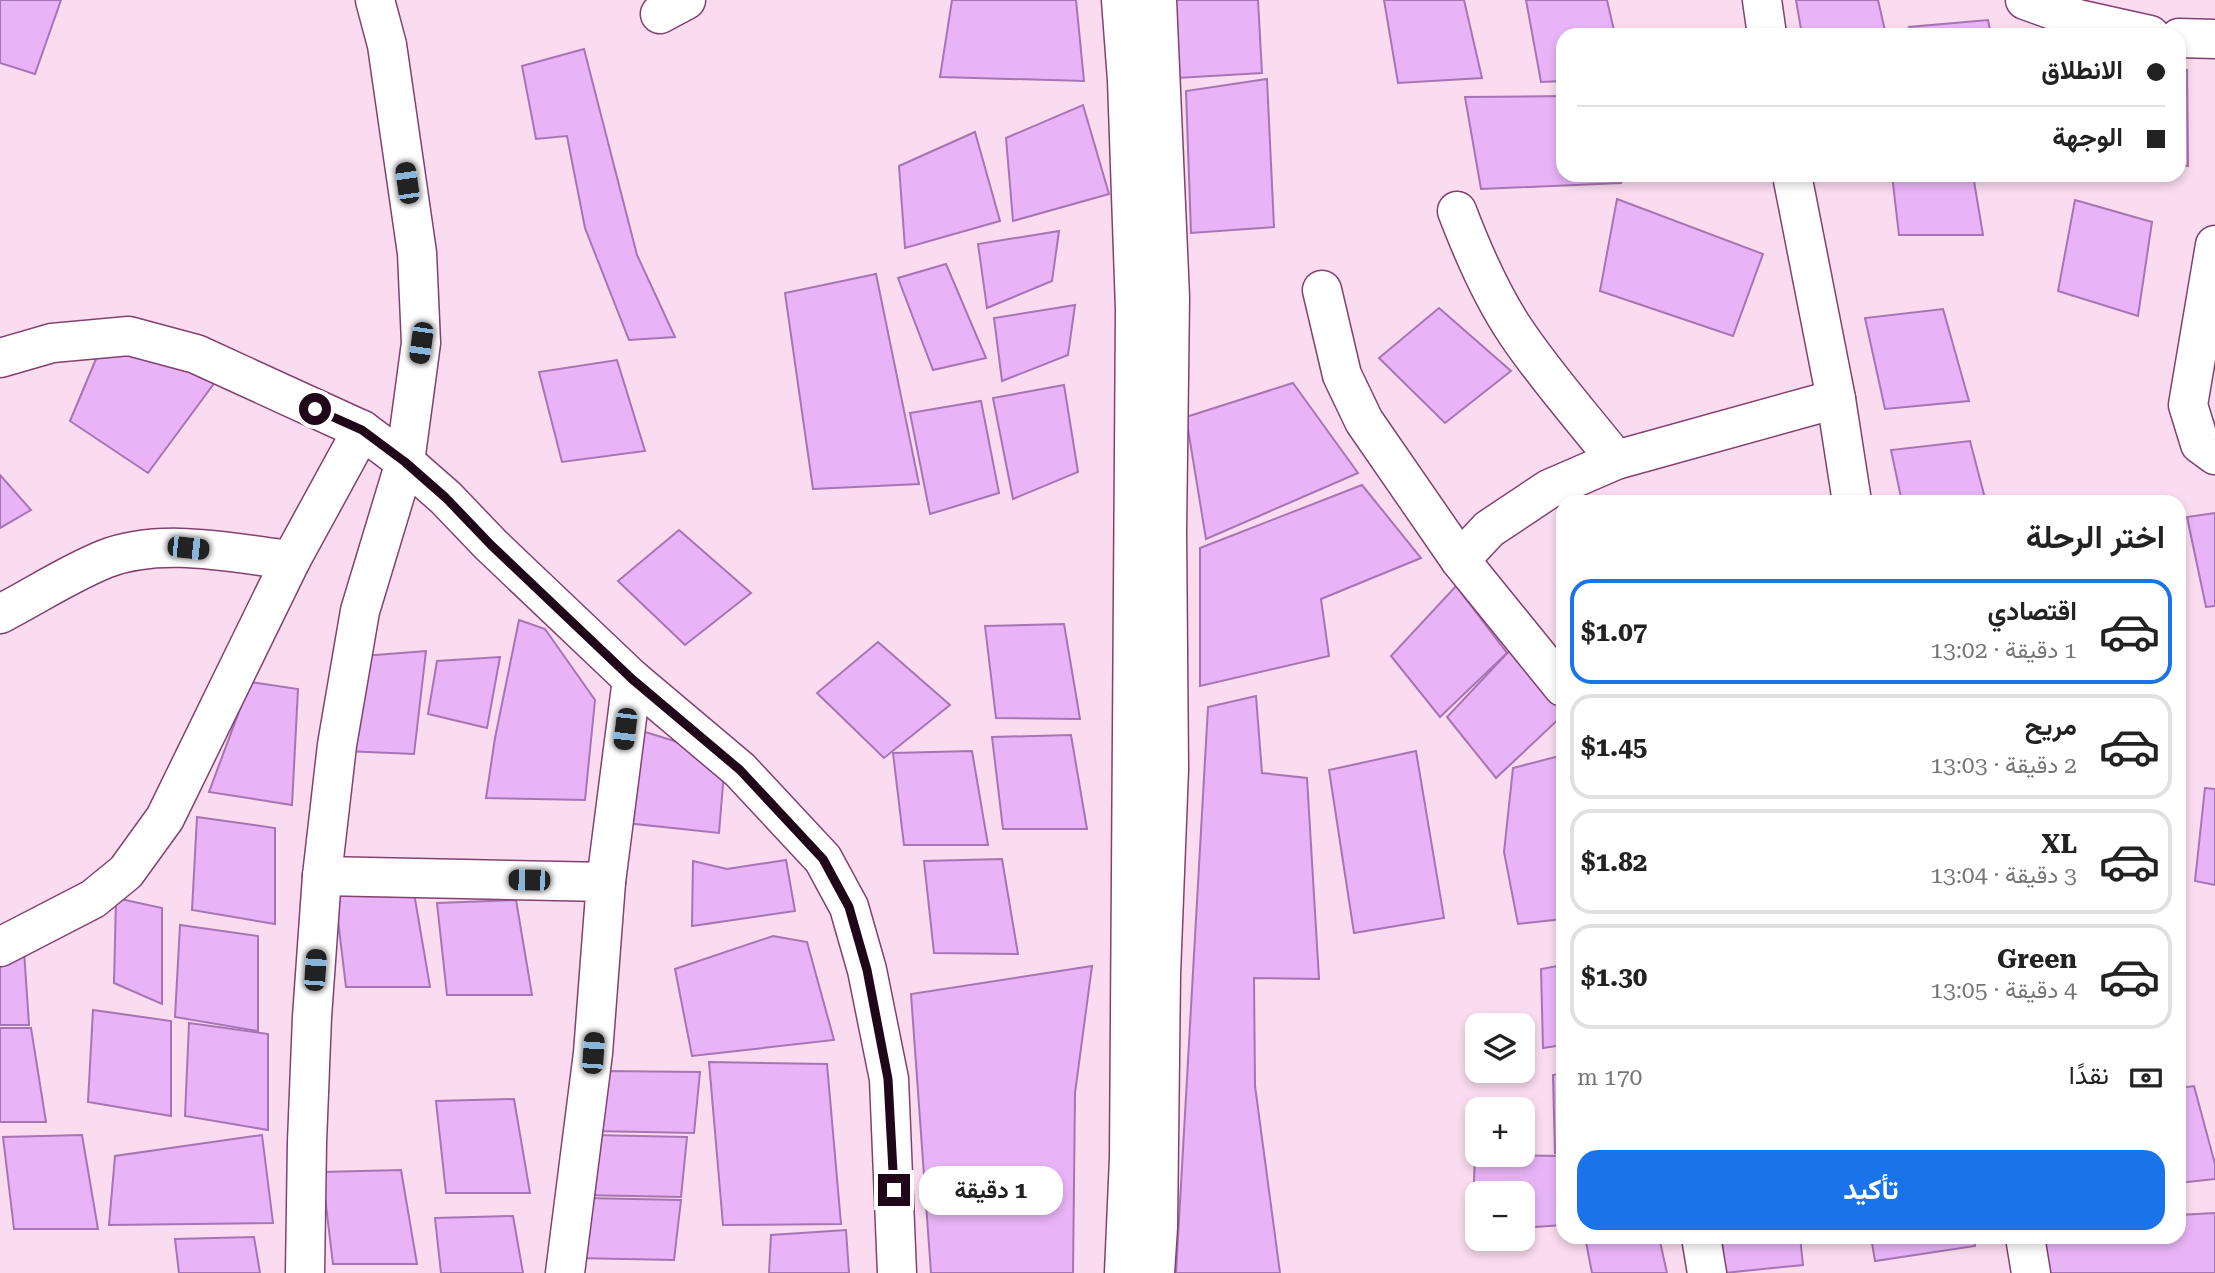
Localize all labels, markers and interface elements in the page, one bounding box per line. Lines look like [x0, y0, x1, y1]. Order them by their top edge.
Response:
text: الانطلاق [2041, 55, 2123, 85]
text: الوجهة [2052, 122, 2123, 152]
car [394, 161, 421, 205]
car [408, 321, 435, 365]
route start [299, 393, 331, 425]
text: اختر الرحلة [2026, 518, 2165, 556]
car [167, 535, 210, 561]
text: اقتصادي [1988, 596, 2077, 626]
icon: car [2098, 600, 2161, 663]
text: $1.07 [1581, 617, 1647, 647]
text: 1 دقيقة · 13:02 [1930, 637, 2077, 664]
car [613, 707, 638, 751]
text: مريح [2025, 711, 2077, 741]
icon: car [2098, 715, 2161, 778]
text: $1.45 [1581, 732, 1647, 762]
text: 2 دقيقة · 13:03 [1930, 752, 2077, 779]
text: XL [2041, 829, 2077, 859]
icon: car [2098, 830, 2161, 893]
text: $1.82 [1581, 847, 1647, 877]
text: 3 دقيقة · 13:04 [1930, 862, 2077, 889]
car [508, 869, 551, 891]
text: Green [1997, 944, 2077, 974]
icon: car [2098, 945, 2161, 1008]
car [304, 948, 327, 992]
text: $1.30 [1581, 962, 1647, 992]
text: 4 دقيقة · 13:05 [1930, 977, 2077, 1004]
map controls [1465, 1013, 1535, 1251]
button: layers [1465, 1013, 1535, 1083]
car [582, 1031, 605, 1075]
icon: cash [2127, 1059, 2165, 1097]
text: نقدًا [2069, 1060, 2109, 1090]
text: 170 m [1577, 1064, 1642, 1091]
button: + [1465, 1097, 1535, 1167]
button: تأكيد [1577, 1150, 2165, 1230]
callout: 1 دقيقة [918, 1166, 1062, 1214]
route end [878, 1174, 910, 1206]
text: 1 دقيقة [955, 1177, 1027, 1204]
button: − [1465, 1181, 1535, 1251]

